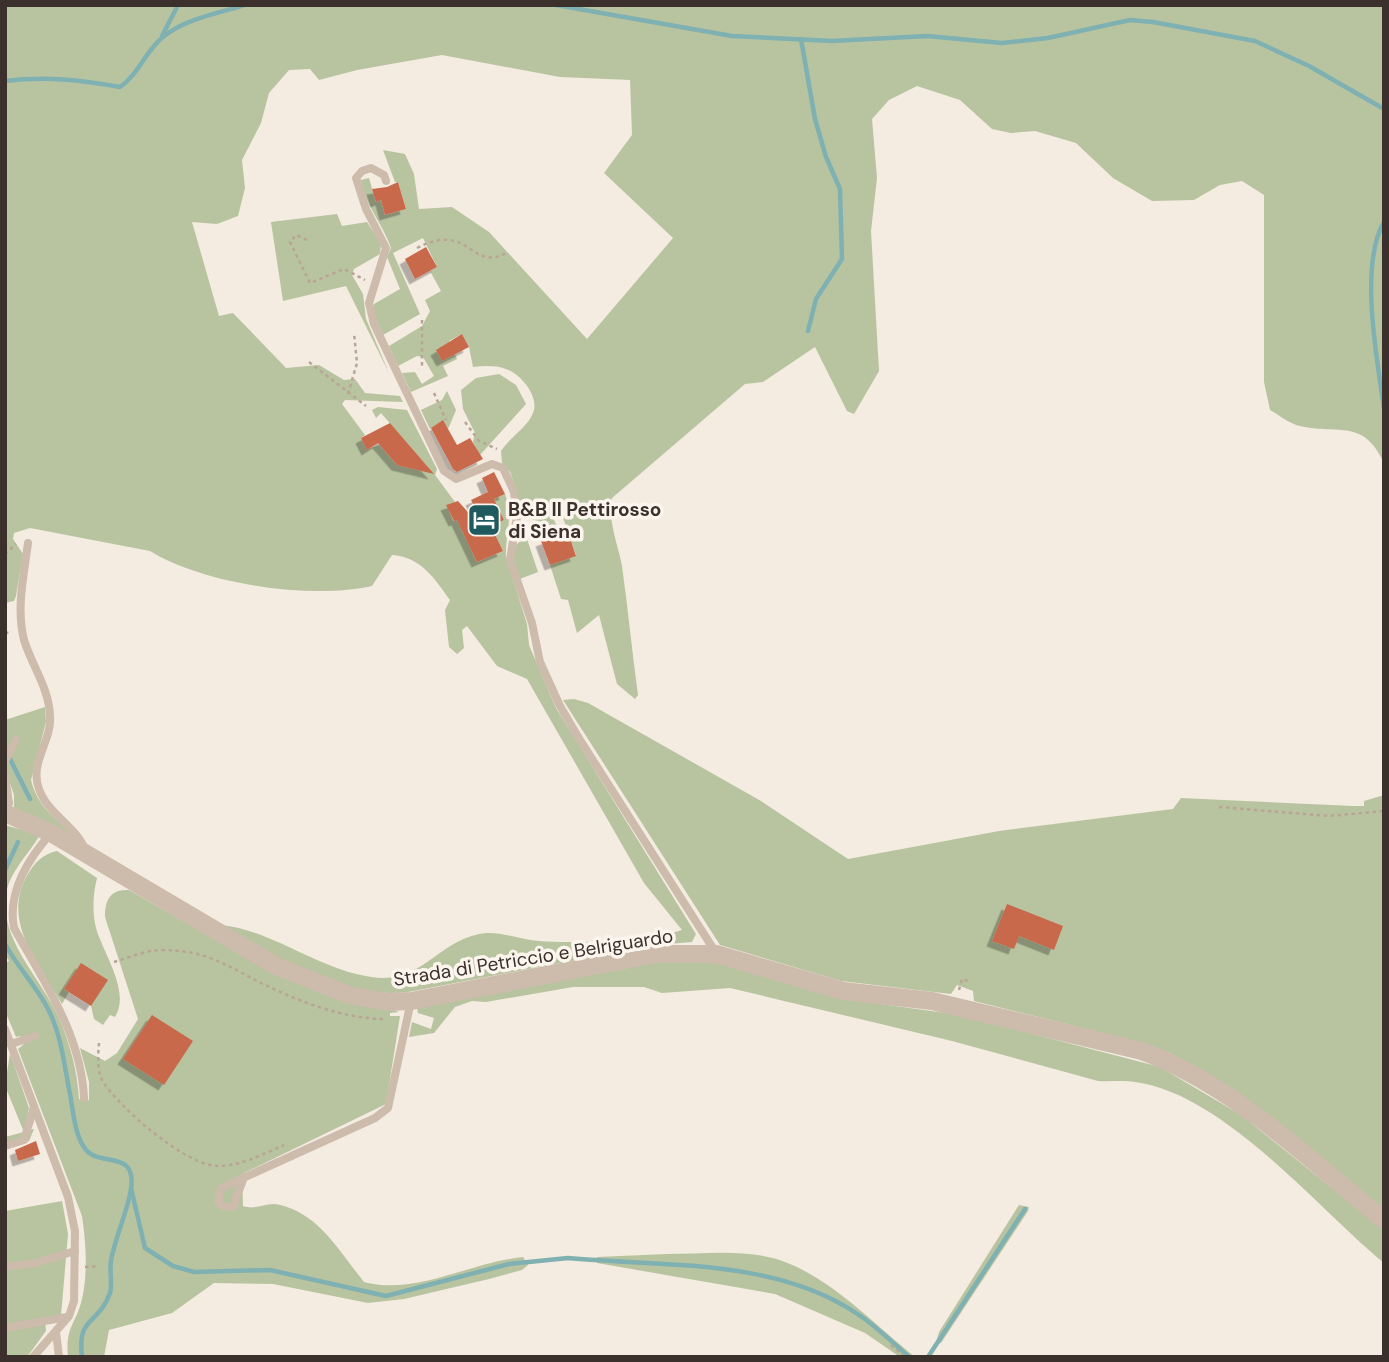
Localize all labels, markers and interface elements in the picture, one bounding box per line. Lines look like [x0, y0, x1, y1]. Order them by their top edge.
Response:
place label: B&B Il Pettirosso di Siena [508, 497, 661, 544]
hotel icon: B&B Il Pettirosso di Siena [465, 501, 503, 539]
street label: Strada di Petriccio e Belriguardo [391, 923, 675, 992]

